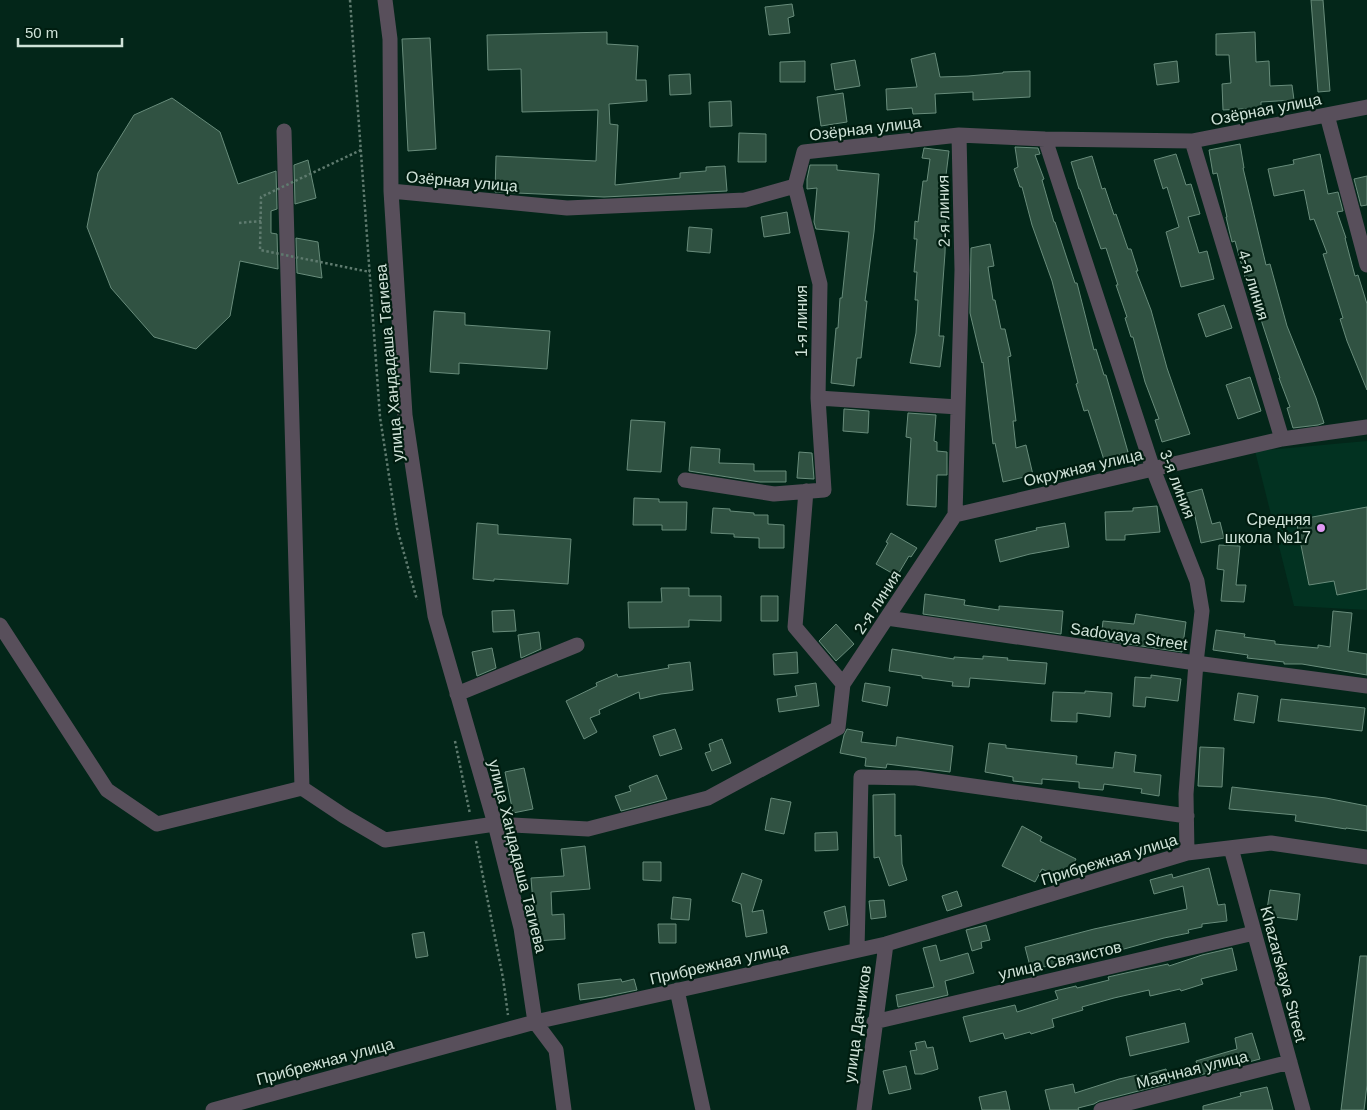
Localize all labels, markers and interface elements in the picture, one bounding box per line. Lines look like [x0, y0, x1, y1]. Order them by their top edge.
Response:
scale bar [18, 15, 121, 47]
text: 50 m [25, 24, 58, 41]
street label: Озёрная улица [1209, 90, 1323, 129]
street label: Озёрная улица [808, 113, 922, 144]
street label: Озёрная улица [405, 168, 519, 195]
street label: 2-я линия [934, 175, 953, 247]
street label: 4-я линия [1235, 248, 1272, 322]
street label: улица Хандадаша Тагиева [372, 263, 407, 462]
street label: 1-я линия [793, 285, 810, 357]
street label: Окружная улица [1022, 445, 1144, 489]
street label: 3-я линия [1157, 448, 1198, 521]
place label: Средняя школа №17 [1225, 511, 1311, 546]
marker: Средняя школа №17 [1315, 522, 1327, 534]
street label: 2-я линия [851, 567, 904, 637]
street label: Sadovaya Street [1069, 620, 1189, 653]
street label: улица Хандадаша Тагиева [485, 758, 550, 954]
street label: Прибрежная улица [1039, 831, 1179, 888]
street label: Khazarskaya Street [1257, 904, 1310, 1044]
street label: улица Связистов [997, 938, 1123, 983]
street label: Прибрежная улица [648, 939, 790, 988]
street label: улица Дачников [841, 964, 874, 1084]
street label: Прибрежная улица [255, 1035, 396, 1088]
street label: Маячная улица [1135, 1047, 1250, 1092]

